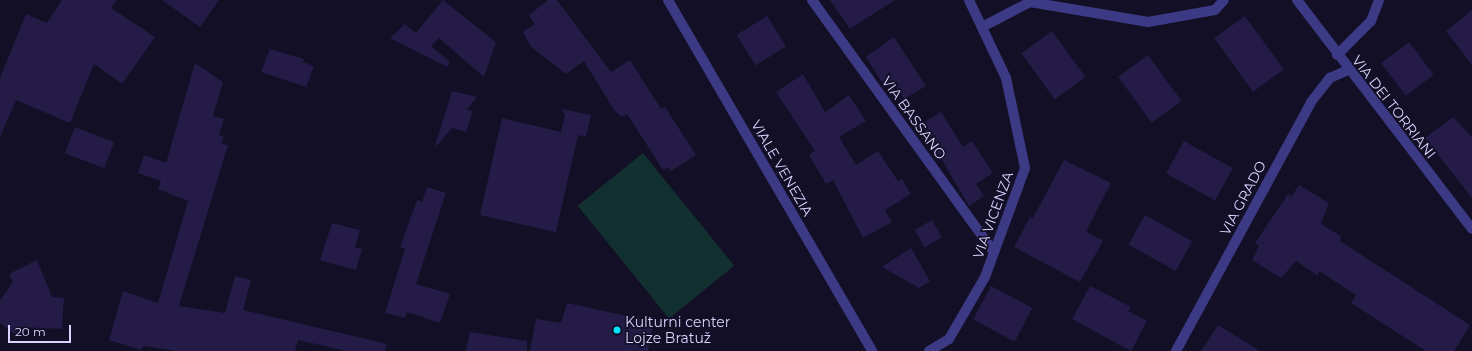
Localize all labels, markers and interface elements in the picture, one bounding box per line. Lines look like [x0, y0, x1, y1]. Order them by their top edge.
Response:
street label: VIA DEI TORRIANI [1349, 52, 1439, 162]
street label: VIA BASSANO [878, 73, 950, 163]
street label: VIALE VENEZIA [748, 117, 816, 219]
street label: VIA GRADO [1216, 158, 1270, 238]
street label: VIA VICENZA [970, 169, 1016, 261]
place label: Kulturni center Lojze Bratuž [625, 314, 730, 346]
scale bar [10, 317, 73, 343]
text: 20 m [15, 324, 46, 339]
marker: Kulturni center Lojze Bratuž [612, 325, 622, 335]

